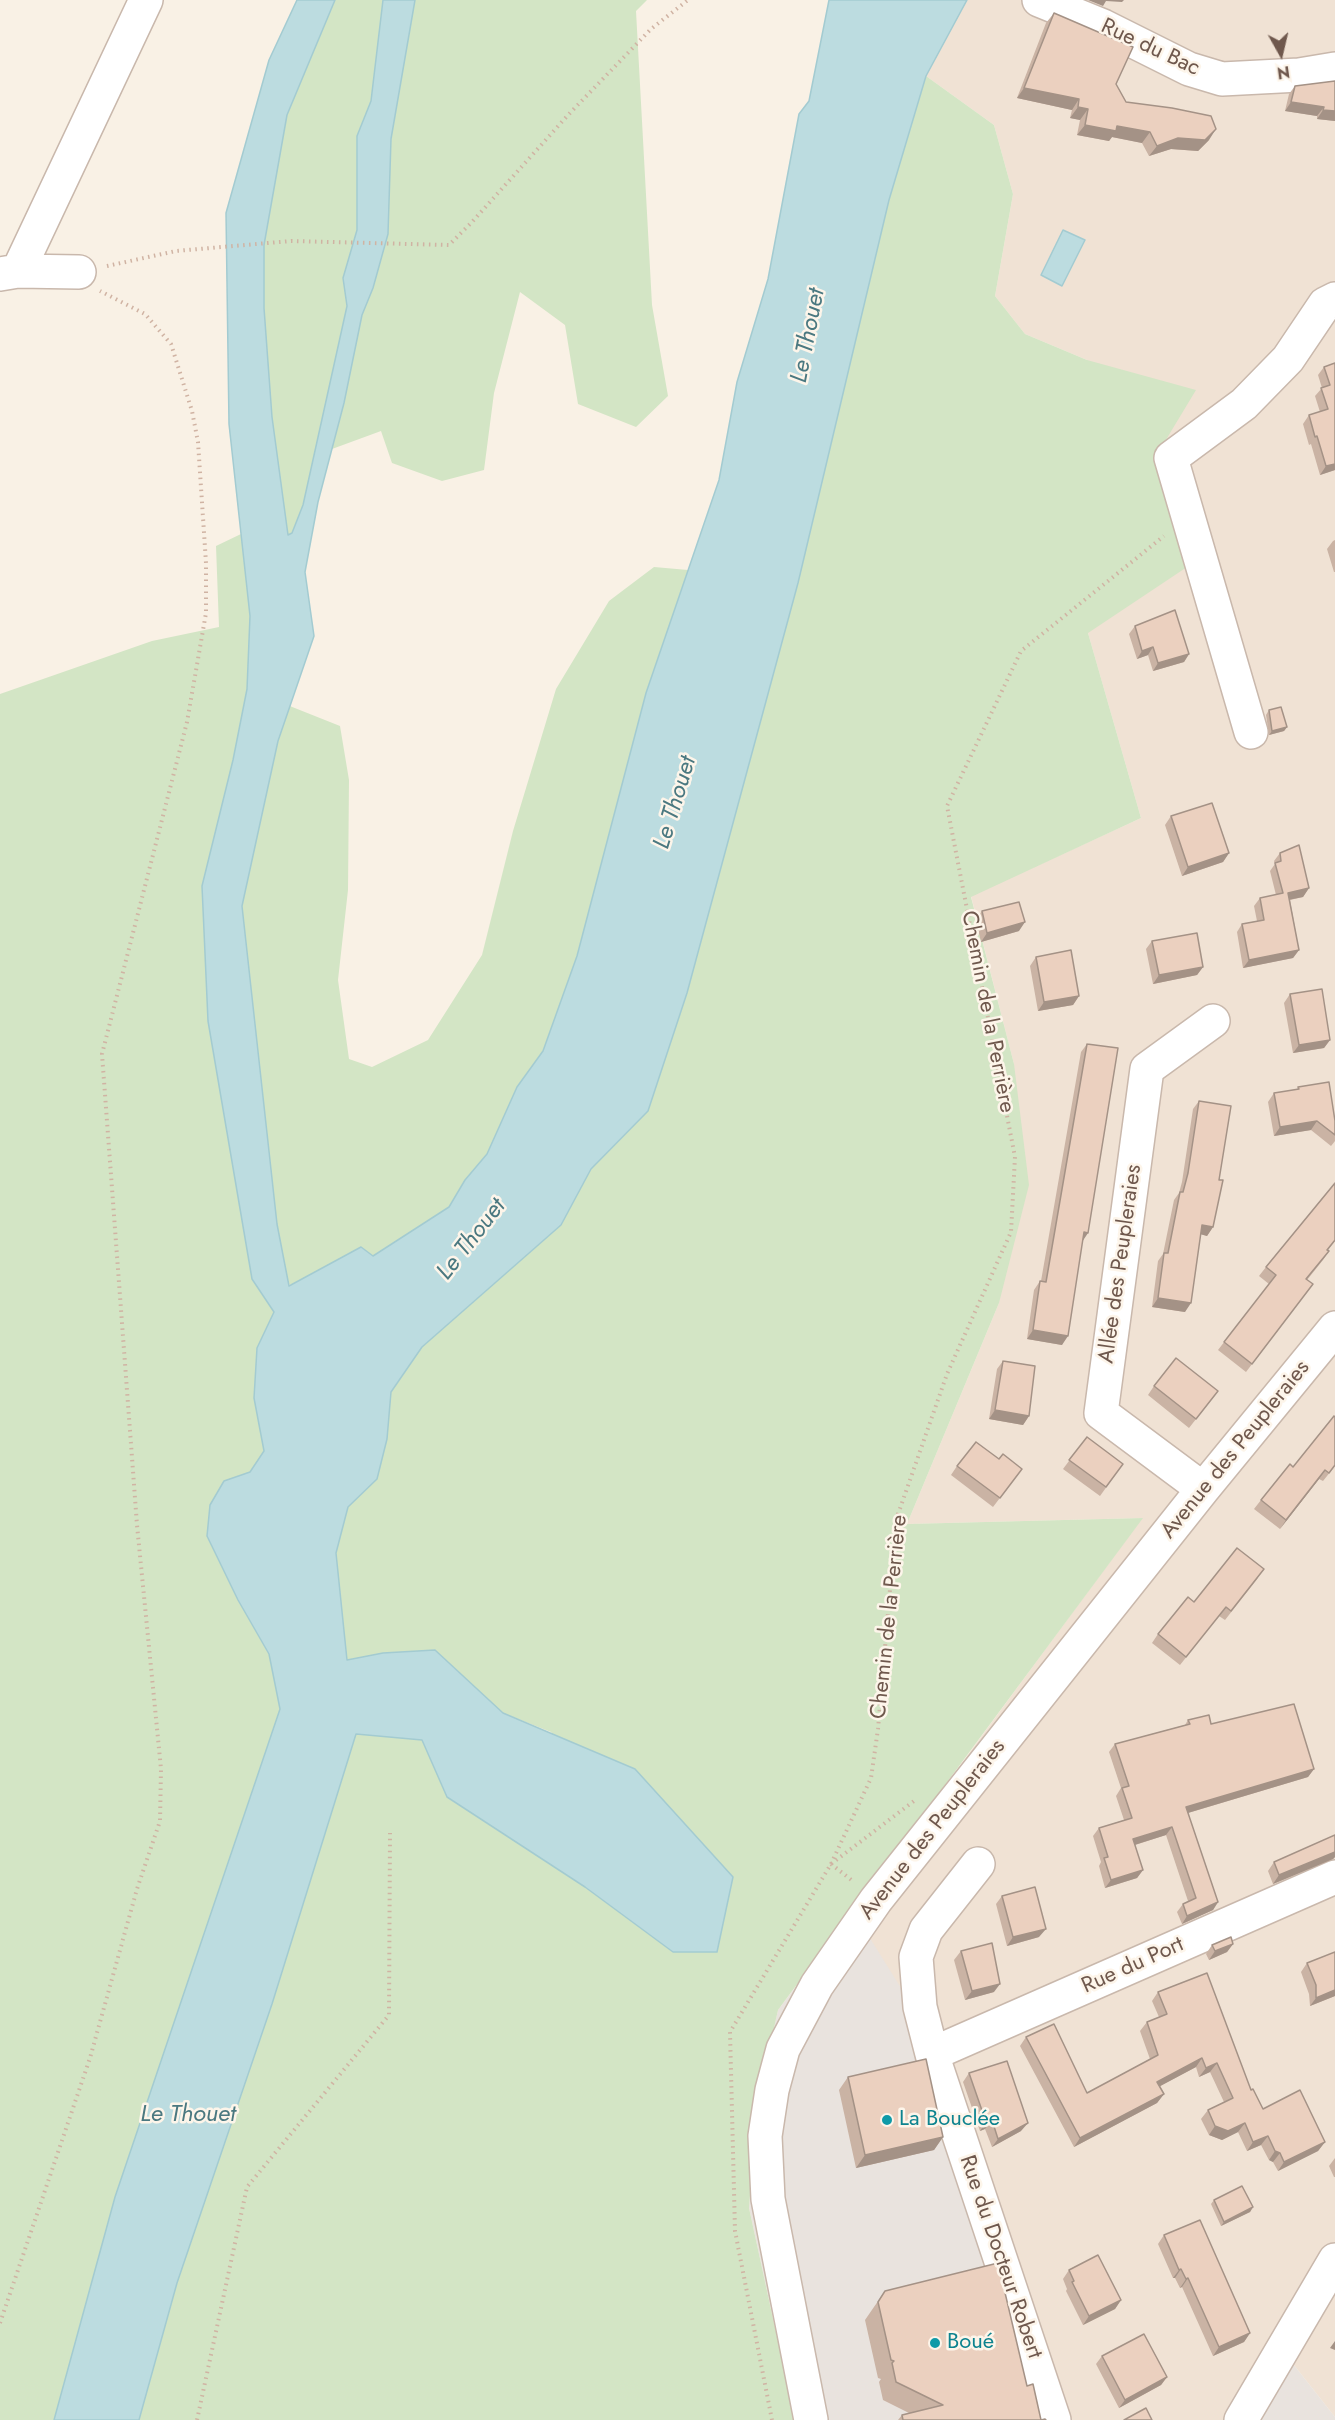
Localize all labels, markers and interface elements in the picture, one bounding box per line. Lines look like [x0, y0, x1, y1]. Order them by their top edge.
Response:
street label: Rue du Bac [1096, 14, 1204, 82]
north arrow [1251, 24, 1311, 84]
text: N [1276, 60, 1291, 85]
water label: Le Thouet [786, 286, 832, 386]
water label: Le Thouet [648, 753, 704, 853]
street label: Chemin de la Perrière [954, 909, 1020, 1115]
street label: Allée des Peupleraies [1094, 1163, 1148, 1365]
water label: Le Thouet [431, 1194, 513, 1286]
street label: Avenue des Peupleraies [1156, 1356, 1316, 1544]
street label: Chemin de la Perrière [866, 1514, 914, 1720]
street label: Avenue des Peupleraies [854, 1735, 1012, 1925]
street label: Rue du Port [1078, 1932, 1188, 2000]
water label: Le Thouet [140, 2101, 236, 2129]
place label: La Bouclée [899, 2107, 1000, 2133]
marker: La Bouclée [880, 2113, 894, 2127]
street label: Rue du Docteur Robert [953, 2152, 1047, 2362]
place label: Boué [947, 2330, 994, 2356]
marker: Boué [928, 2336, 942, 2350]

